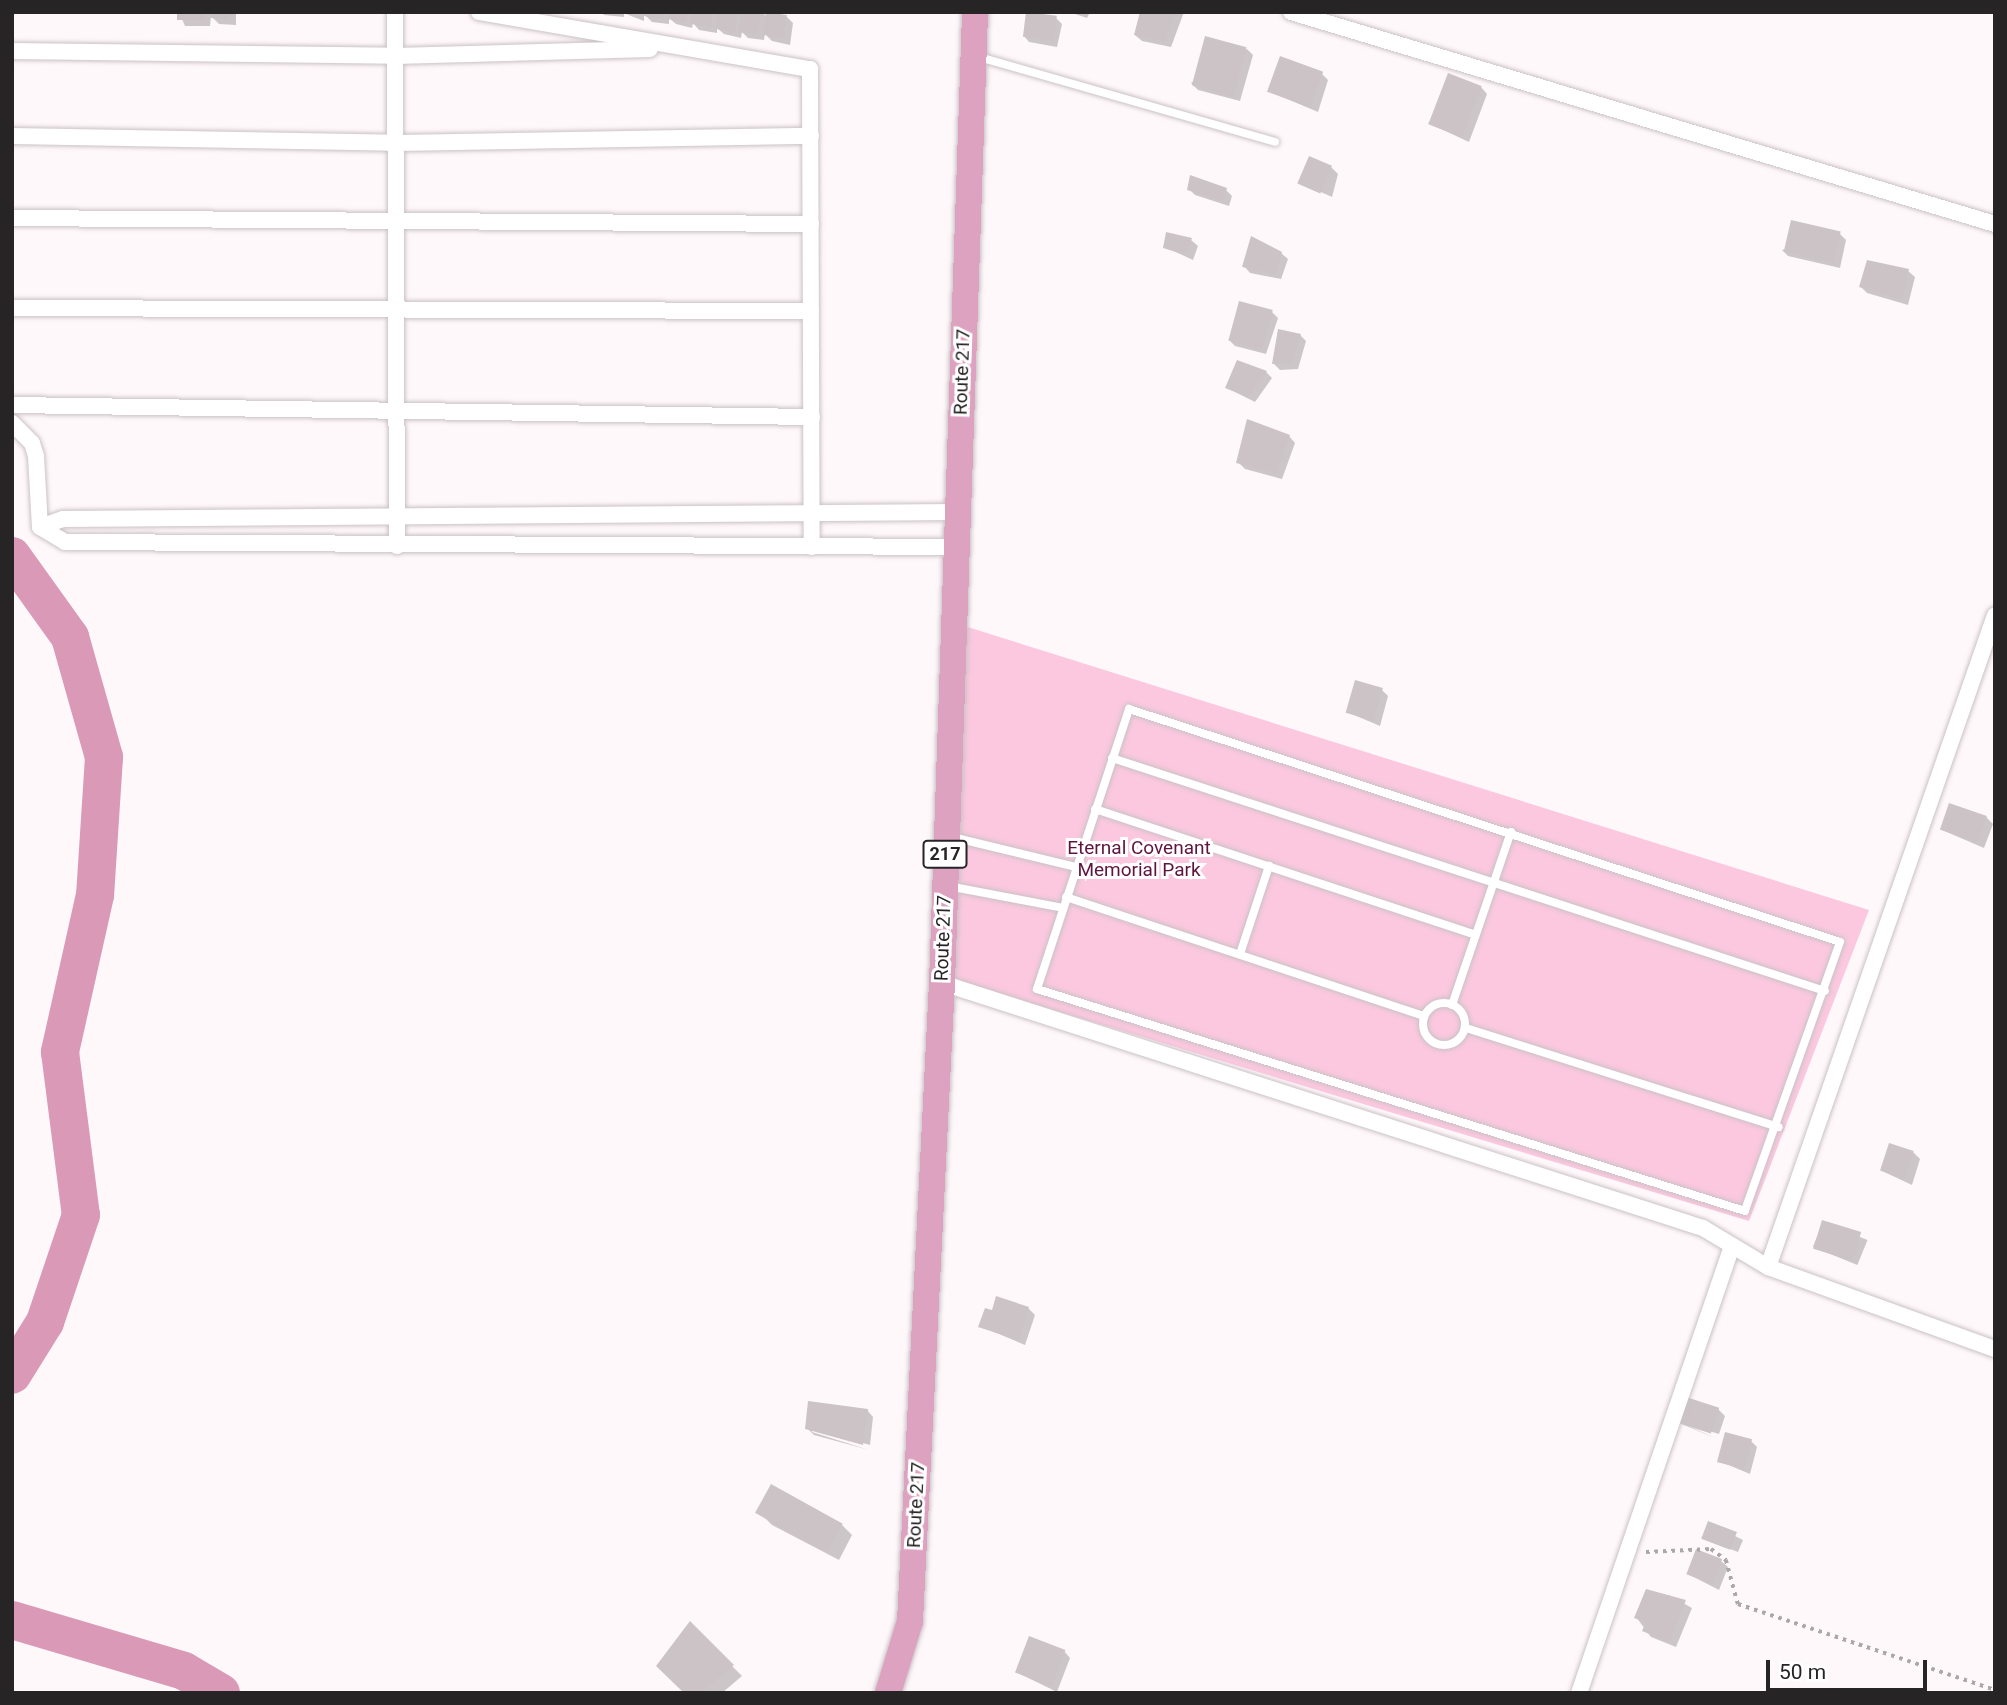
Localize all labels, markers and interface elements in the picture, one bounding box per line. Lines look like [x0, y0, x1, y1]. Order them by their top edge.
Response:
street label: Route 217 [949, 329, 975, 415]
park label: Eternal Covenant Memorial Park [1067, 837, 1211, 881]
road number: 217 [922, 840, 968, 868]
street label: Route 217 [930, 895, 956, 981]
street label: Route 217 [902, 1461, 930, 1549]
scale bar [1769, 1646, 1930, 1690]
text: 50 m [1779, 1660, 1826, 1684]

